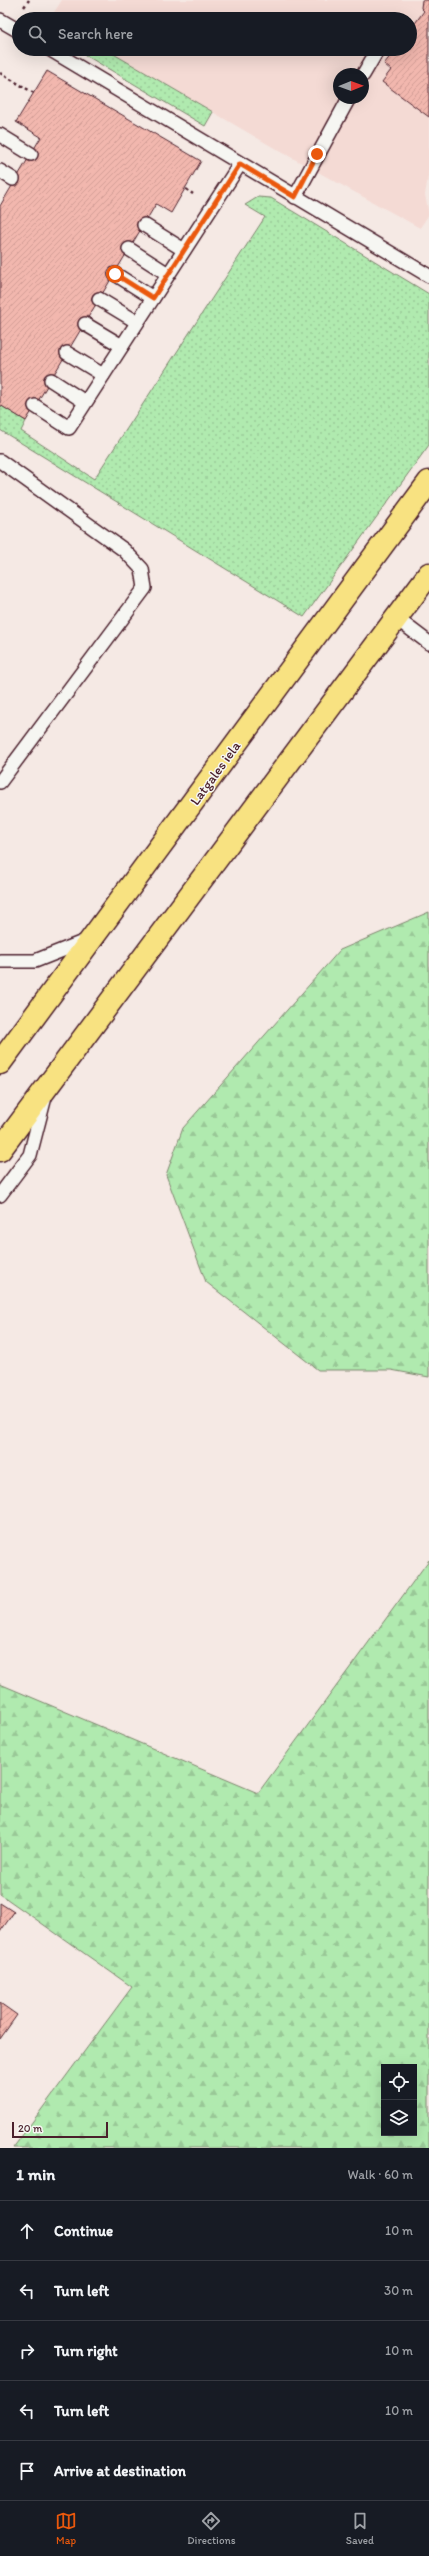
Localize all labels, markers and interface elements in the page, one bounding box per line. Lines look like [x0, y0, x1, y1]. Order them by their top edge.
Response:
search box [12, 12, 417, 56]
icon: search [26, 23, 48, 45]
text: Search here [58, 25, 133, 43]
north arrow [333, 68, 369, 104]
route end [308, 145, 326, 163]
route start [106, 265, 124, 283]
street label: Latgales iela [186, 737, 245, 809]
map controls [381, 2064, 417, 2136]
button: locate [381, 2064, 417, 2100]
button: layers [381, 2100, 417, 2136]
scale bar [12, 2120, 108, 2139]
text: 20 m [18, 2122, 42, 2135]
text: 1 min [16, 2164, 55, 2184]
text: Walk · 60 m [348, 2167, 413, 2182]
icon: ahead [16, 2220, 38, 2242]
text: Continue [54, 2222, 113, 2240]
text: 10 m [385, 2223, 413, 2238]
icon: left [16, 2280, 38, 2302]
text: Turn left [54, 2282, 109, 2300]
text: 30 m [384, 2283, 413, 2298]
icon: right [16, 2340, 38, 2362]
text: Turn right [54, 2342, 118, 2360]
text: 10 m [385, 2343, 413, 2358]
icon: left [16, 2400, 38, 2422]
text: Turn left [54, 2402, 109, 2420]
text: 10 m [385, 2403, 413, 2418]
icon: arrive [16, 2460, 38, 2482]
text: Arrive at destination [54, 2462, 186, 2480]
tab: Map [55, 2510, 77, 2547]
tab: Directions [187, 2510, 236, 2547]
tab: Saved [346, 2510, 374, 2547]

